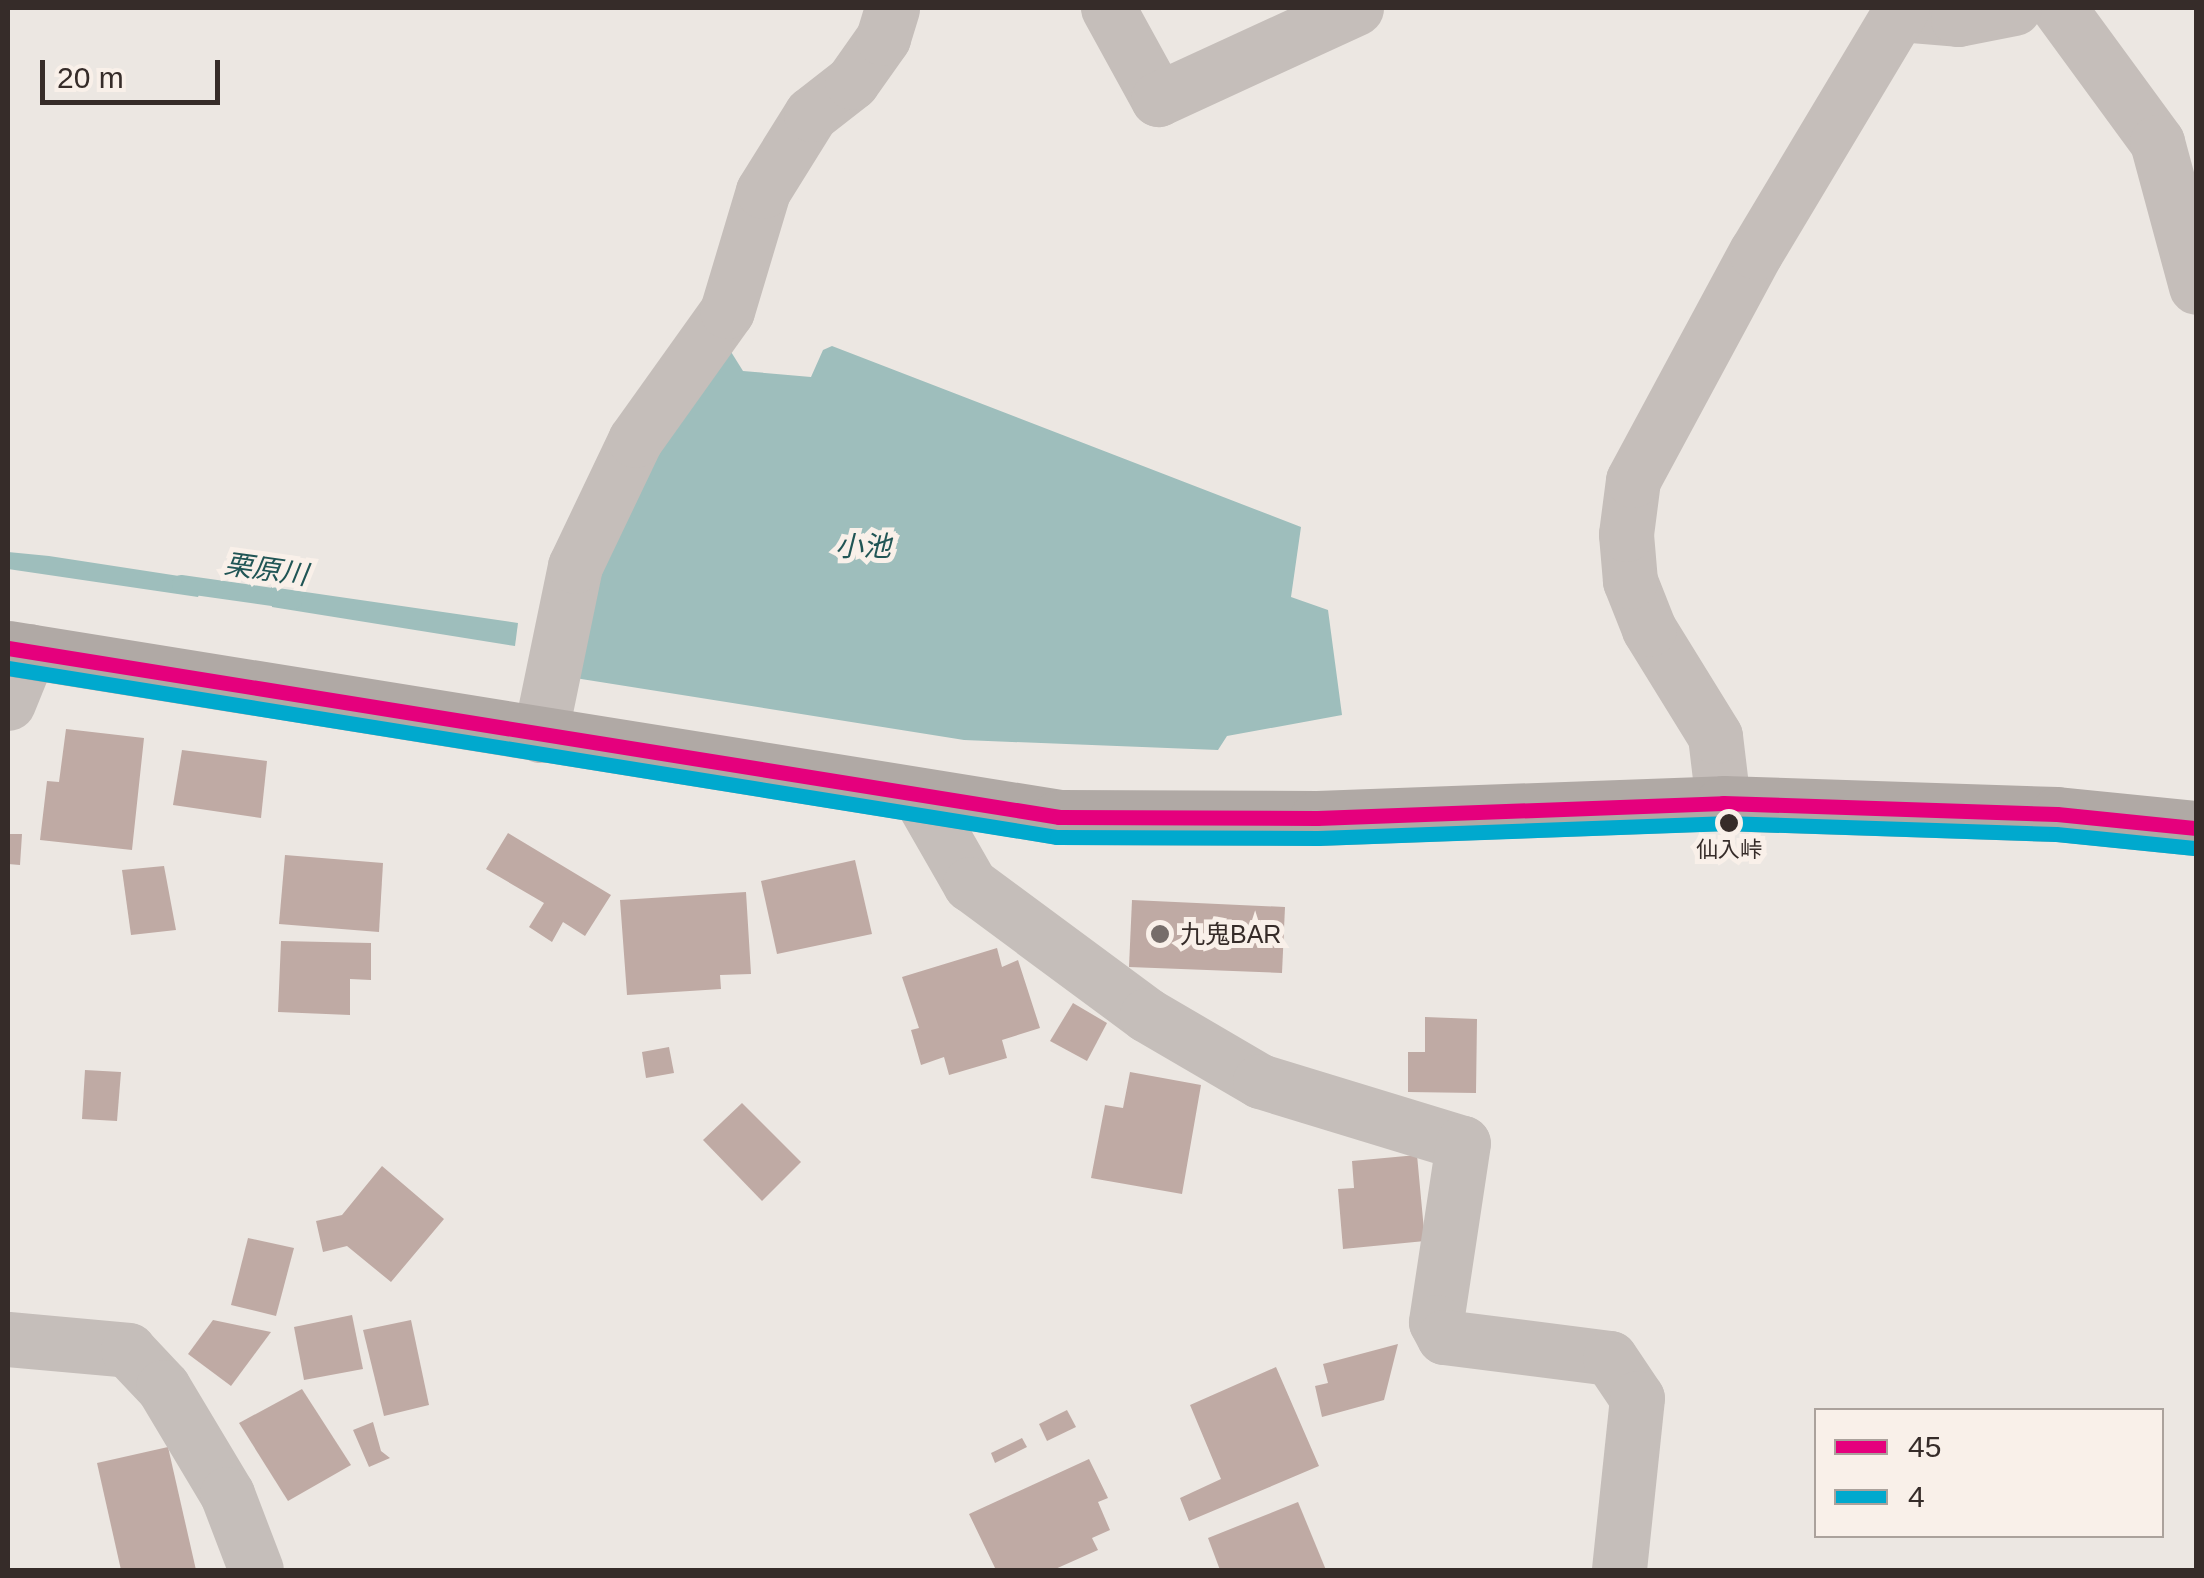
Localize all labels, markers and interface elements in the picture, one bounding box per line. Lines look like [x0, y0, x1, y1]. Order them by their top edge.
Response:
scale bar [45, 40, 225, 102]
text: 20 m [57, 61, 124, 94]
water label: 小池 [835, 530, 891, 564]
water label: 栗原川 [222, 548, 310, 592]
marker: 仙入峠 [1719, 813, 1739, 833]
place label: 仙入峠 [1696, 837, 1762, 863]
place label: 九鬼BAR [1180, 919, 1281, 949]
marker: 九鬼BAR [1149, 923, 1171, 945]
legend [1814, 1408, 2164, 1538]
text: 45 [1908, 1430, 1941, 1463]
text: 4 [1908, 1480, 1925, 1513]

